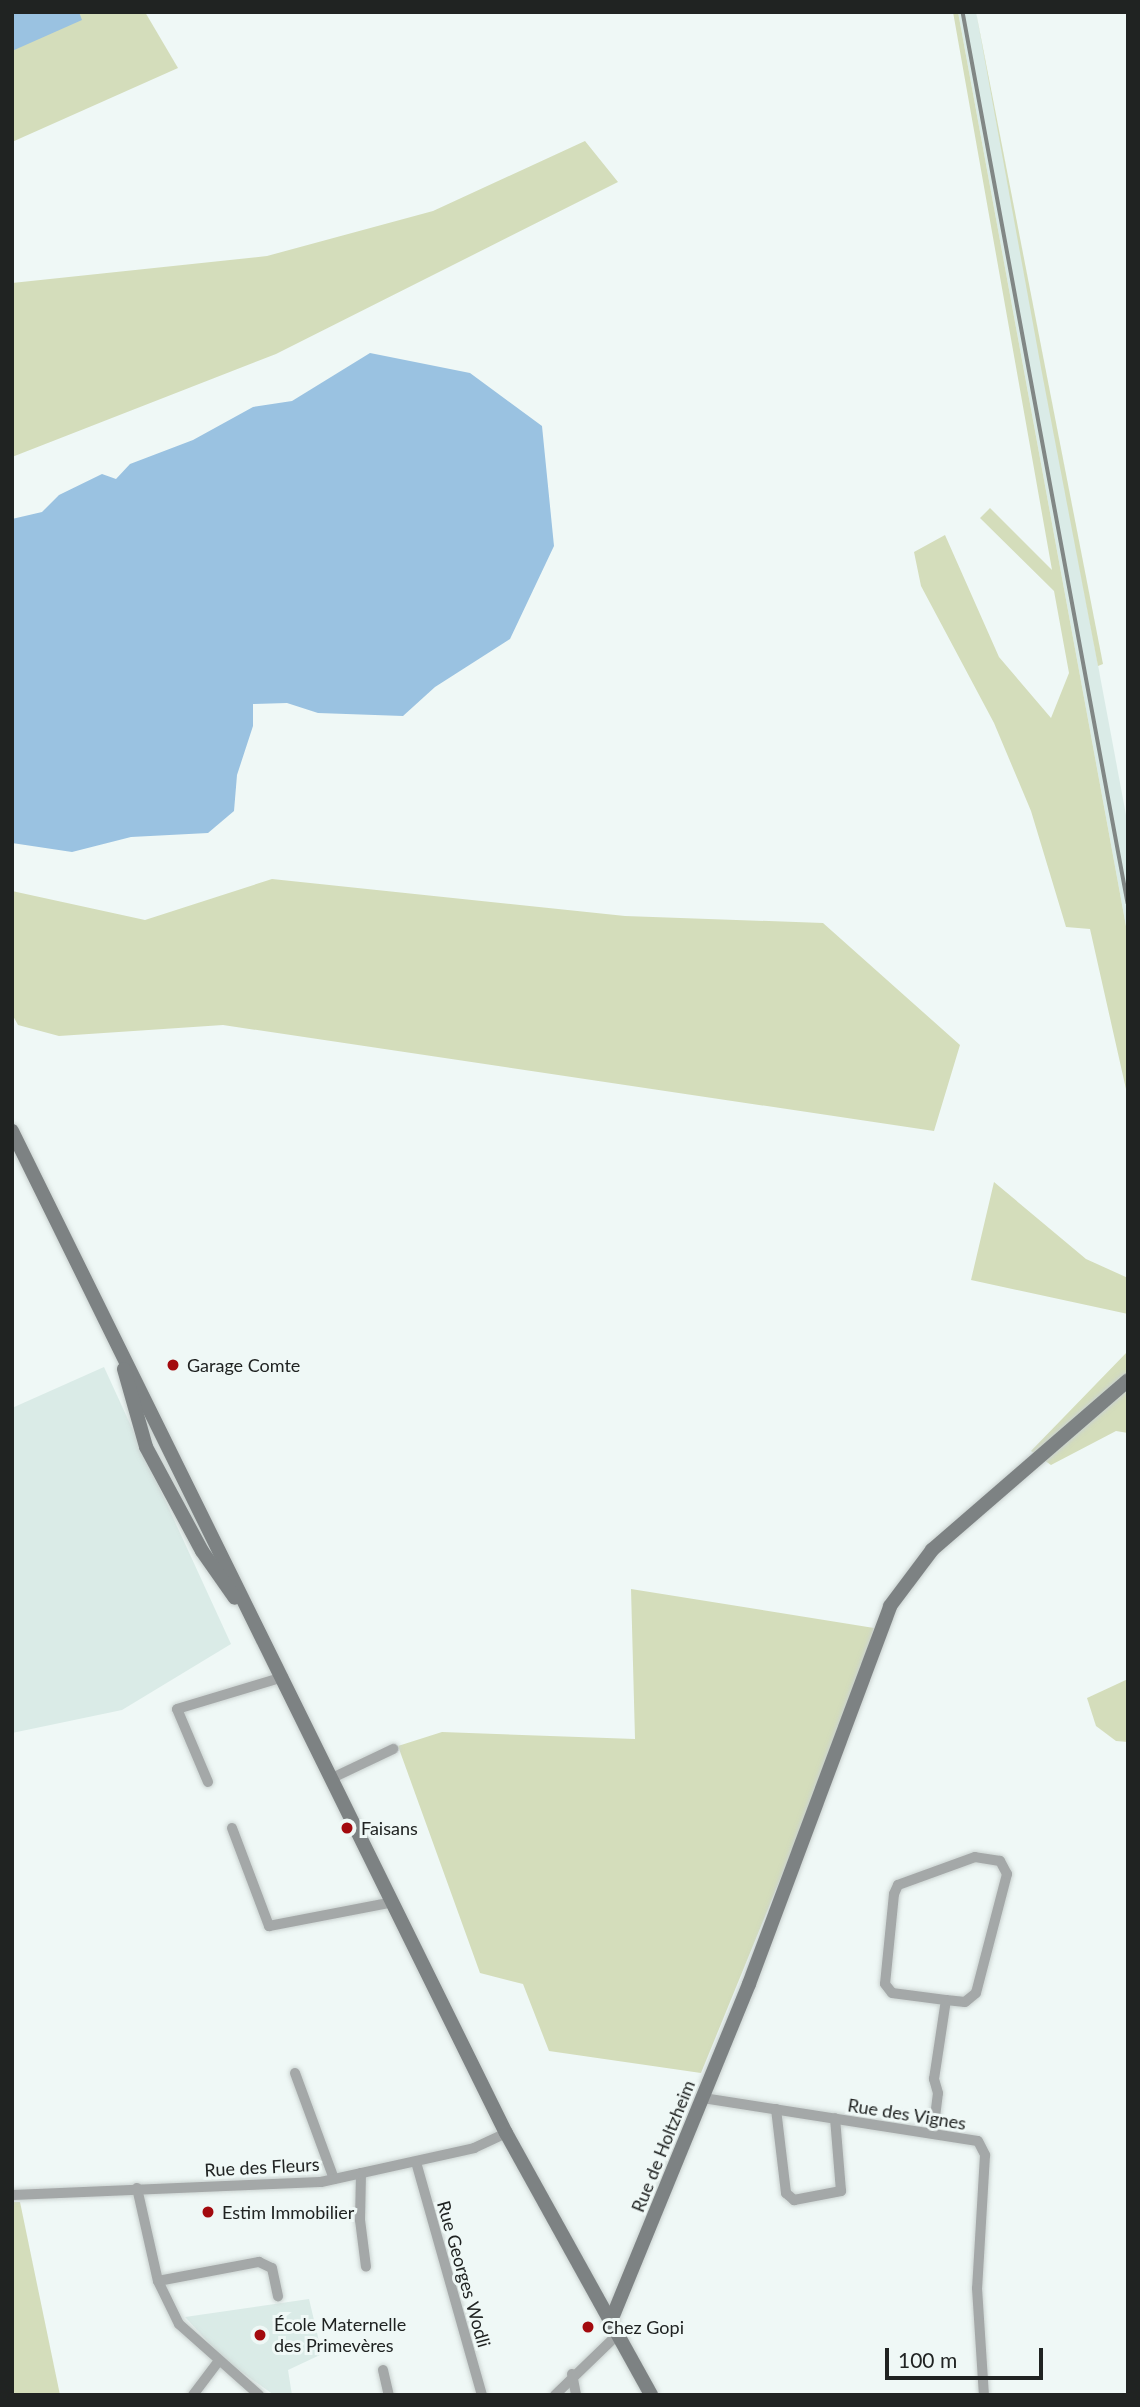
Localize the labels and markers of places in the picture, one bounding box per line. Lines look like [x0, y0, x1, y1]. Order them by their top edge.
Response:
place label: Garage Comte [187, 1354, 300, 1376]
marker: Garage Comte [165, 1357, 181, 1373]
place label: Faisans [361, 1817, 418, 1839]
marker: Faisans [339, 1820, 355, 1836]
place label: Estim Immobilier [222, 2201, 354, 2223]
marker: Estim Immobilier [200, 2204, 216, 2220]
place label: École Maternelle des Primevères [274, 2314, 406, 2356]
place label: Chez Gopi [602, 2316, 684, 2338]
marker: Chez Gopi [580, 2319, 596, 2335]
marker: École Maternelle des Primevères [252, 2327, 268, 2343]

